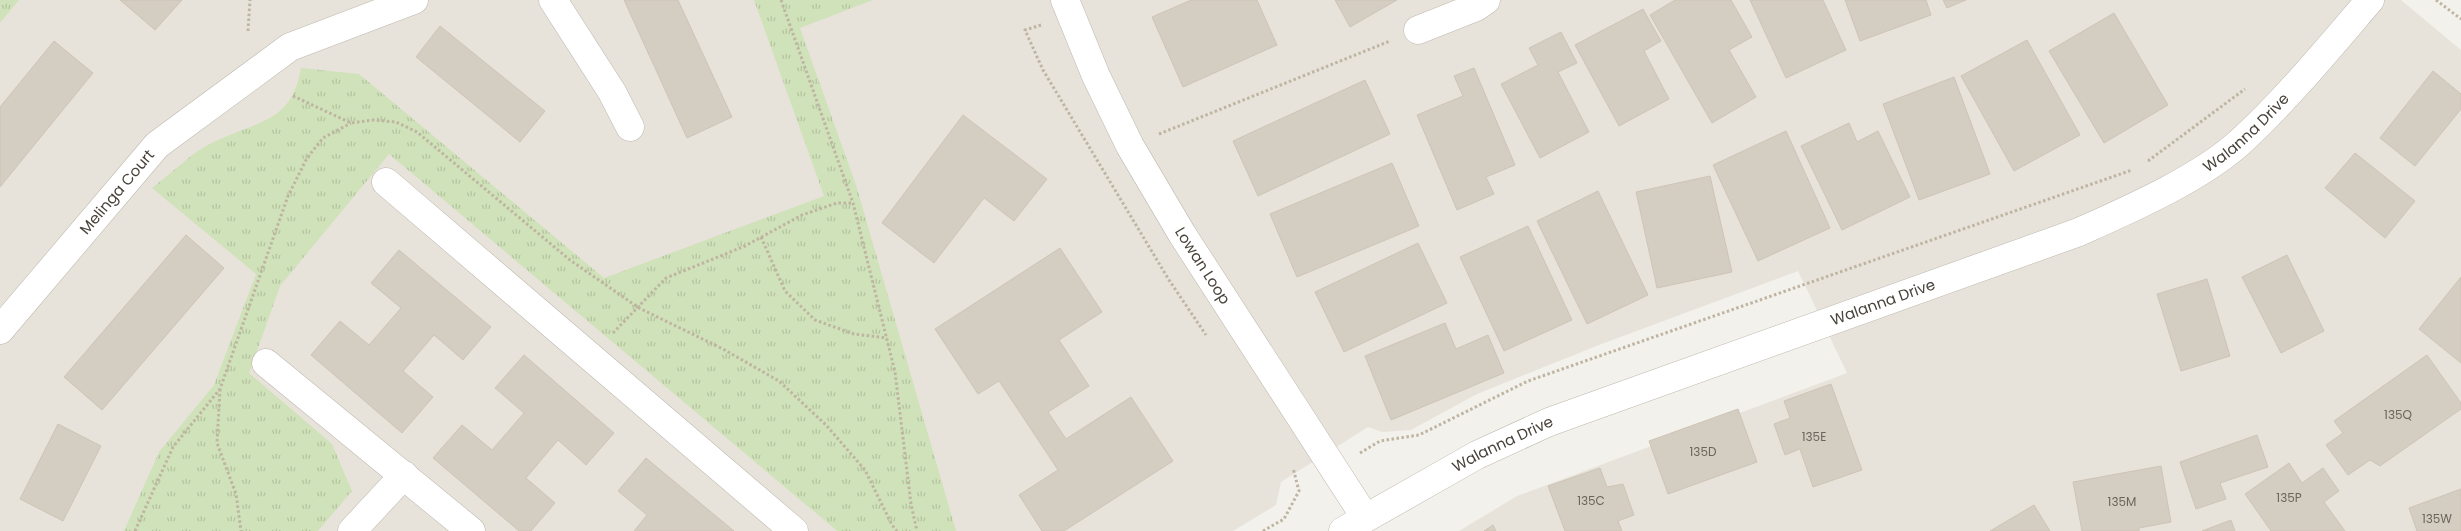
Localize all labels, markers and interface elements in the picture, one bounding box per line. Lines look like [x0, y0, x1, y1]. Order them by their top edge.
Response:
street label: Walanna Drive [2199, 88, 2294, 177]
street label: Melinga Court [75, 145, 159, 239]
street label: Lowan Loop [1170, 223, 1236, 308]
street label: Walanna Drive [1828, 273, 1938, 330]
house number: 135Q [2384, 406, 2412, 423]
street label: Walanna Drive [1448, 411, 1556, 477]
house number: 135E [1802, 428, 1826, 445]
house number: 135D [1690, 443, 1716, 460]
house number: 135P [2276, 489, 2302, 506]
house number: 135C [1577, 492, 1605, 509]
house number: 135M [2108, 493, 2136, 510]
house number: 135W [2422, 510, 2452, 527]

